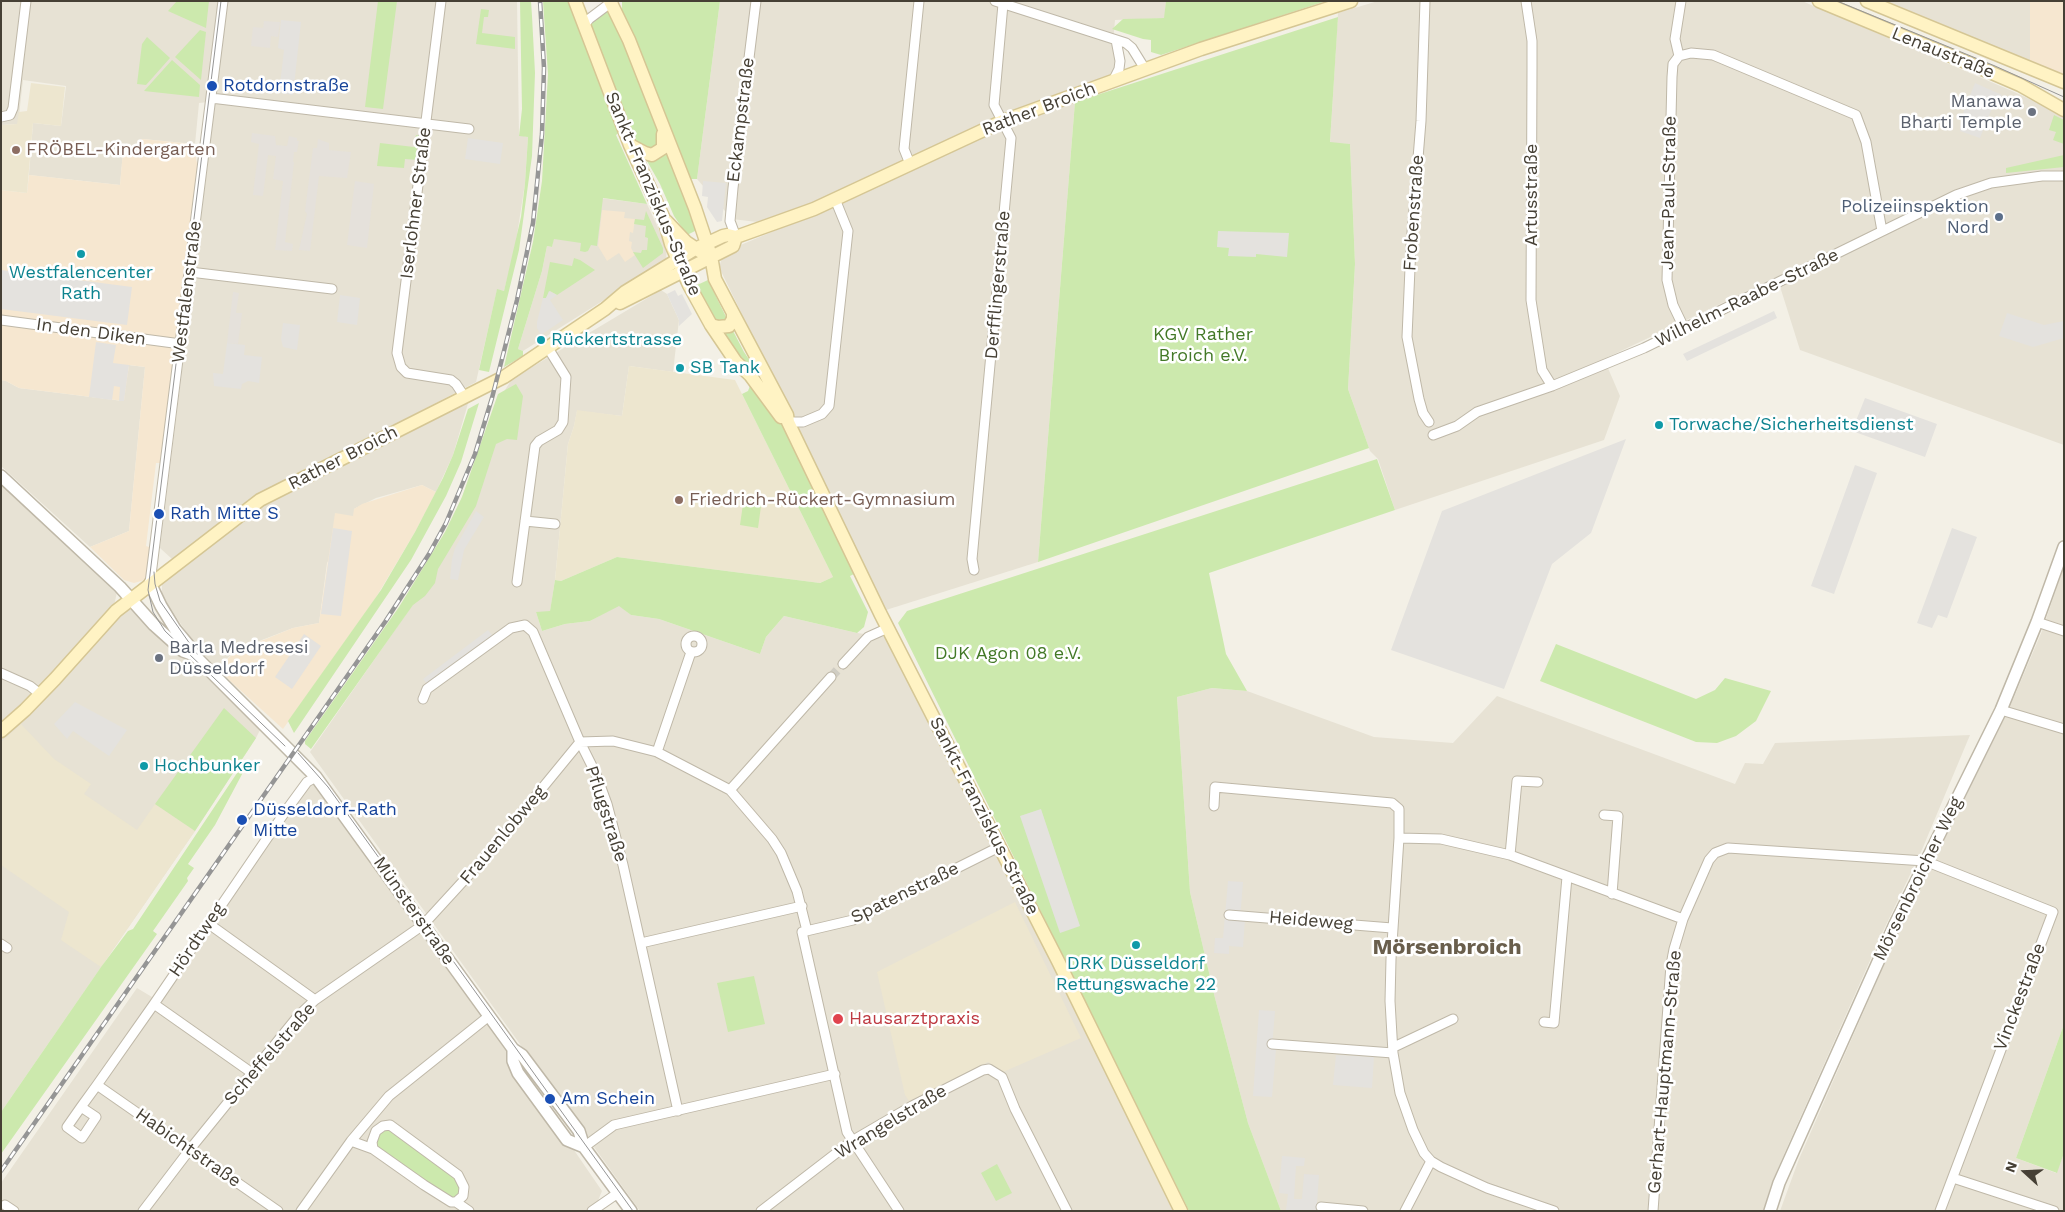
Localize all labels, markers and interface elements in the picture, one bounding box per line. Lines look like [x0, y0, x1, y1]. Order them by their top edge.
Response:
street label: Lenaustraße [1888, 23, 1998, 83]
street label: Eckampstraße [723, 56, 759, 184]
place label: Rotdornstraße [223, 75, 349, 97]
street label: Rather Broich [979, 77, 1099, 141]
marker: Rotdornstraße [205, 79, 219, 93]
street label: Sankt-Franziskus-Straße [600, 89, 706, 299]
place label: Manawa Bharti Temple [1900, 91, 2022, 134]
marker: Manawa Bharti Temple [2026, 106, 2038, 118]
street label: Jean-Paul-Straße [1657, 116, 1681, 270]
street label: Iserlohner Straße [396, 126, 436, 280]
place label: FRÖBEL-Kindergarten [26, 139, 216, 161]
marker: FRÖBEL-Kindergarten [10, 144, 22, 156]
street label: Artusstraße [1521, 144, 1543, 246]
street label: Frobenstraße [1399, 154, 1429, 272]
place label: Polizeiinspektion Nord [1841, 196, 1989, 238]
street label: Derfflingerstraße [981, 210, 1015, 360]
marker: Polizeiinspektion Nord [1993, 211, 2005, 223]
street label: Westfalenstraße [168, 220, 206, 364]
street label: Wilhelm-Raabe-Straße [1652, 244, 1842, 352]
marker: Westfalencenter Rath [75, 248, 87, 260]
place label: Westfalencenter Rath [9, 262, 153, 304]
street label: In den Diken [35, 314, 147, 350]
park label: KGV Rather Broich e.V. [1153, 324, 1253, 366]
place label: Rückertstrasse [551, 329, 682, 351]
marker: Rückertstrasse [535, 334, 547, 346]
place label: SB Tank [690, 357, 760, 379]
marker: SB Tank [674, 362, 686, 374]
place label: Torwache/Sicherheitsdienst [1669, 414, 1914, 436]
marker: Torwache/Sicherheitsdienst [1653, 419, 1665, 431]
street label: Rather Broich [285, 421, 401, 495]
place label: Friedrich-Rückert-Gymnasium [689, 489, 955, 511]
marker: Friedrich-Rückert-Gymnasium [673, 494, 685, 506]
place label: Rath Mitte S [170, 503, 279, 525]
marker: Rath Mitte S [152, 507, 166, 521]
place label: Barla Medresesi Düsseldorf [169, 637, 309, 680]
park label: DJK Agon 08 e.V. [935, 643, 1081, 665]
marker: Barla Medresesi Düsseldorf [153, 652, 165, 664]
street label: Sankt-Franziskus-Straße [925, 713, 1043, 919]
place label: Hochbunker [154, 755, 260, 777]
marker: Hochbunker [138, 760, 150, 772]
street label: Pflugstraße [580, 763, 632, 865]
street label: Frauenlobweg [455, 781, 551, 889]
street label: Mörsenbroicher Weg [1869, 794, 1967, 964]
place label: Düsseldorf-Rath Mitte [253, 799, 397, 842]
marker: Düsseldorf-Rath Mitte [235, 813, 249, 827]
street label: Münsterstraße [369, 853, 459, 969]
street label: Spatenstraße [847, 858, 963, 928]
street label: Hördtweg [164, 899, 230, 981]
street label: Heideweg [1268, 907, 1354, 935]
district label: Mörsenbroich [1372, 935, 1522, 961]
marker: DRK Düsseldorf Rettungswache 22 [1130, 939, 1142, 951]
street label: Vinckestraße [1990, 940, 2050, 1054]
street label: Gerhart-Hauptmann-Straße [1644, 949, 1686, 1195]
place label: DRK Düsseldorf Rettungswache 22 [1056, 953, 1216, 996]
street label: Scheffelstraße [220, 998, 320, 1110]
place label: Hausarztpraxis [849, 1008, 980, 1030]
marker: Hausarztpraxis [831, 1012, 845, 1026]
street label: Wrangelstraße [831, 1080, 951, 1164]
place label: Am Schein [561, 1088, 655, 1110]
marker: Am Schein [543, 1092, 557, 1106]
street label: Habichtstraße [131, 1104, 245, 1192]
north arrow [2000, 1147, 2050, 1197]
text: N [2002, 1159, 2020, 1174]

